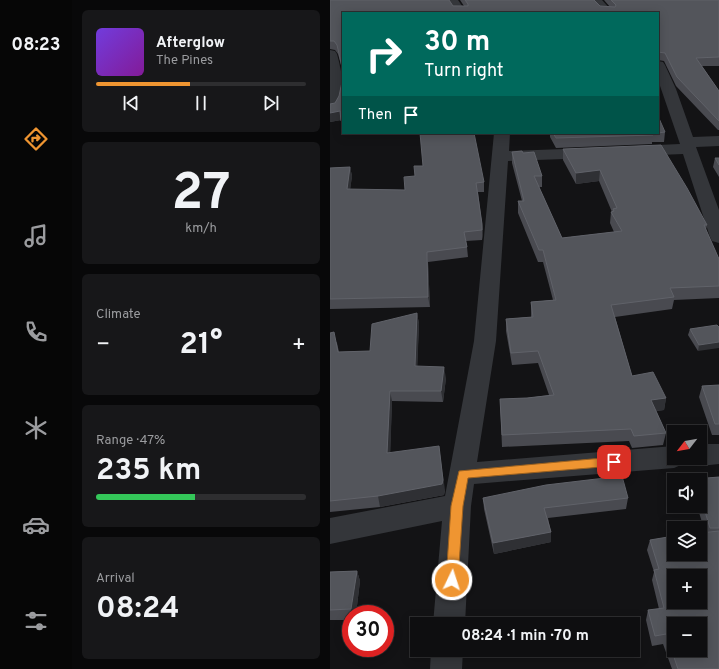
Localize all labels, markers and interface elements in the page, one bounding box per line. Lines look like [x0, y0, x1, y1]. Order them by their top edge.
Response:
text: 30 m [424, 25, 490, 61]
icon: right [358, 28, 410, 80]
text: 08:23 [11, 34, 61, 57]
text: Afterglow [156, 34, 225, 53]
text: The Pines [156, 53, 213, 69]
text: Turn right [424, 60, 504, 83]
icon: previous [120, 92, 142, 114]
icon: pause [190, 92, 212, 114]
icon: next [260, 92, 282, 114]
icon: arrive [400, 104, 422, 126]
text: Then [358, 106, 392, 125]
icon: directions [22, 125, 50, 153]
text: 27 [171, 162, 231, 228]
text: km/h [185, 221, 217, 237]
icon: music [22, 222, 50, 250]
text: Climate [96, 307, 141, 323]
icon: phone [22, 318, 50, 346]
text: 21° [180, 327, 222, 364]
text: − [96, 332, 110, 359]
text: + [292, 332, 306, 359]
icon: climate [22, 414, 50, 442]
north arrow [667, 425, 707, 465]
map controls [667, 425, 707, 657]
text: Range · 47% [96, 433, 165, 449]
pin [597, 445, 631, 479]
icon: arrive [603, 451, 625, 473]
text: 235 km [96, 453, 201, 490]
button: sound [667, 473, 707, 513]
icon: car [22, 511, 50, 539]
button: layers [667, 521, 707, 561]
position arrow [431, 559, 473, 601]
button: + [667, 569, 707, 609]
text: Arrival [96, 571, 135, 587]
text: 08:24 [96, 591, 180, 628]
speed limit sign: 30 [342, 605, 394, 657]
icon: filters [22, 607, 50, 635]
button: − [667, 617, 707, 657]
text: 08:24 · 1 min · 70 m [461, 627, 589, 646]

